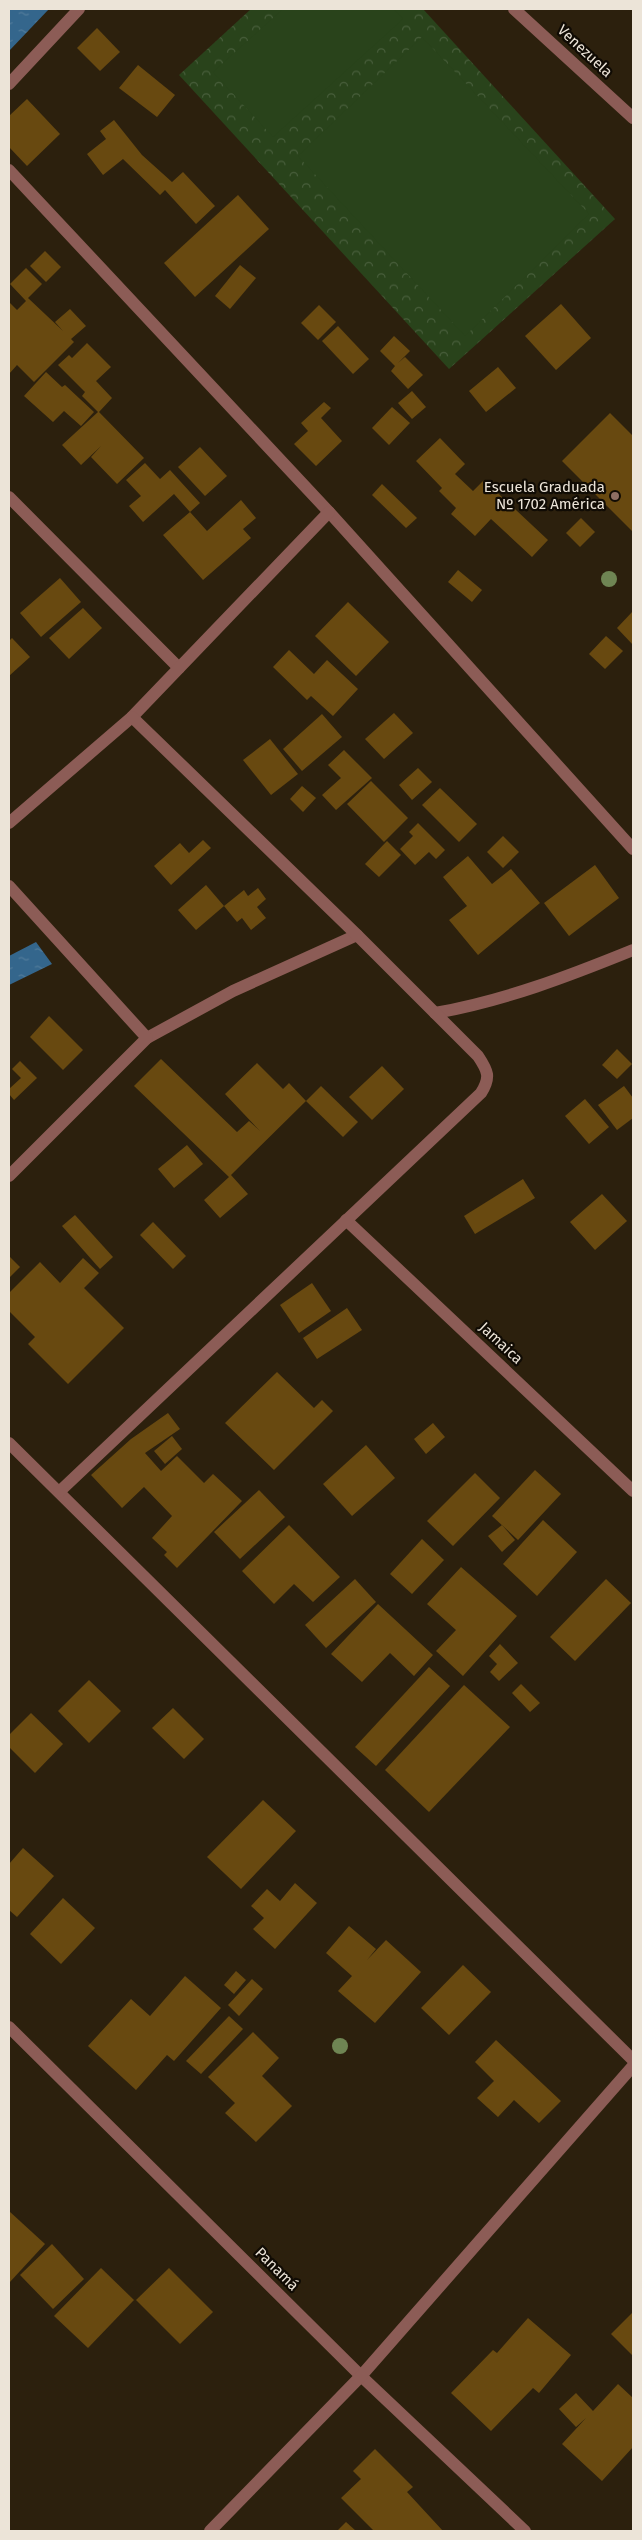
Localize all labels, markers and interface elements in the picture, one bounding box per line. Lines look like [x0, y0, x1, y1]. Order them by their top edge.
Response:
street label: Venezuela [554, 21, 616, 81]
place label: Escuela Graduada Nº 1702 América [484, 478, 605, 513]
marker: Escuela Graduada Nº 1702 América [609, 490, 621, 502]
street label: Jamaica [475, 1318, 527, 1368]
street label: Panamá [252, 2244, 302, 2294]

